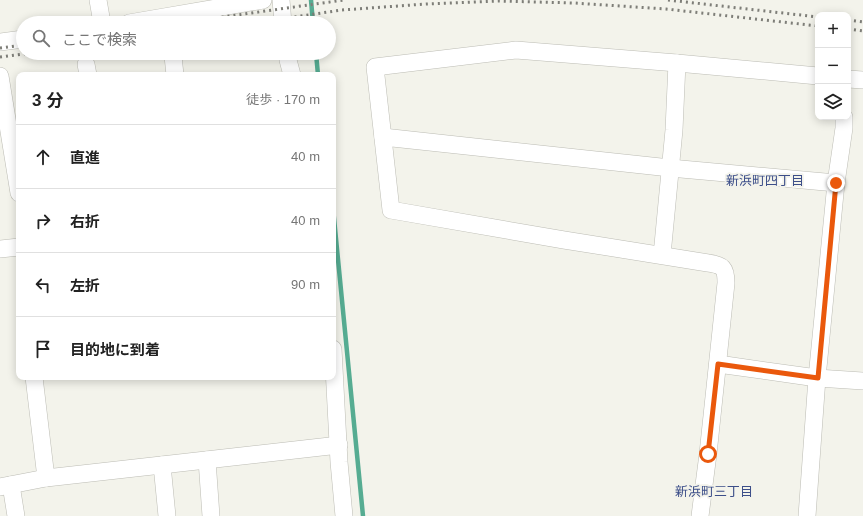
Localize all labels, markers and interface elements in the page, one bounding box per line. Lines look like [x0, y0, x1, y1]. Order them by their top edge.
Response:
map controls [815, 12, 851, 120]
button: + [815, 12, 851, 48]
search box [16, 16, 336, 60]
icon: search [30, 27, 52, 49]
text: ここで検索 [62, 31, 137, 48]
button: − [815, 48, 851, 84]
button: layers [815, 84, 851, 120]
text: 3 分 [32, 91, 63, 110]
text: 徒歩 · 170 m [246, 92, 320, 107]
icon: ahead [32, 146, 54, 168]
text: 直進 [70, 149, 100, 166]
text: 40 m [291, 149, 320, 164]
district label: 新浜町四丁目 [726, 173, 804, 188]
route end [827, 174, 845, 192]
icon: right [32, 210, 54, 232]
text: 右折 [70, 213, 100, 230]
text: 40 m [291, 213, 320, 228]
icon: left [32, 274, 54, 296]
text: 左折 [70, 277, 100, 294]
text: 90 m [291, 277, 320, 292]
icon: arrive [32, 338, 54, 360]
text: 目的地に到着 [70, 341, 160, 358]
route start [699, 445, 717, 463]
district label: 新浜町三丁目 [675, 484, 753, 499]

